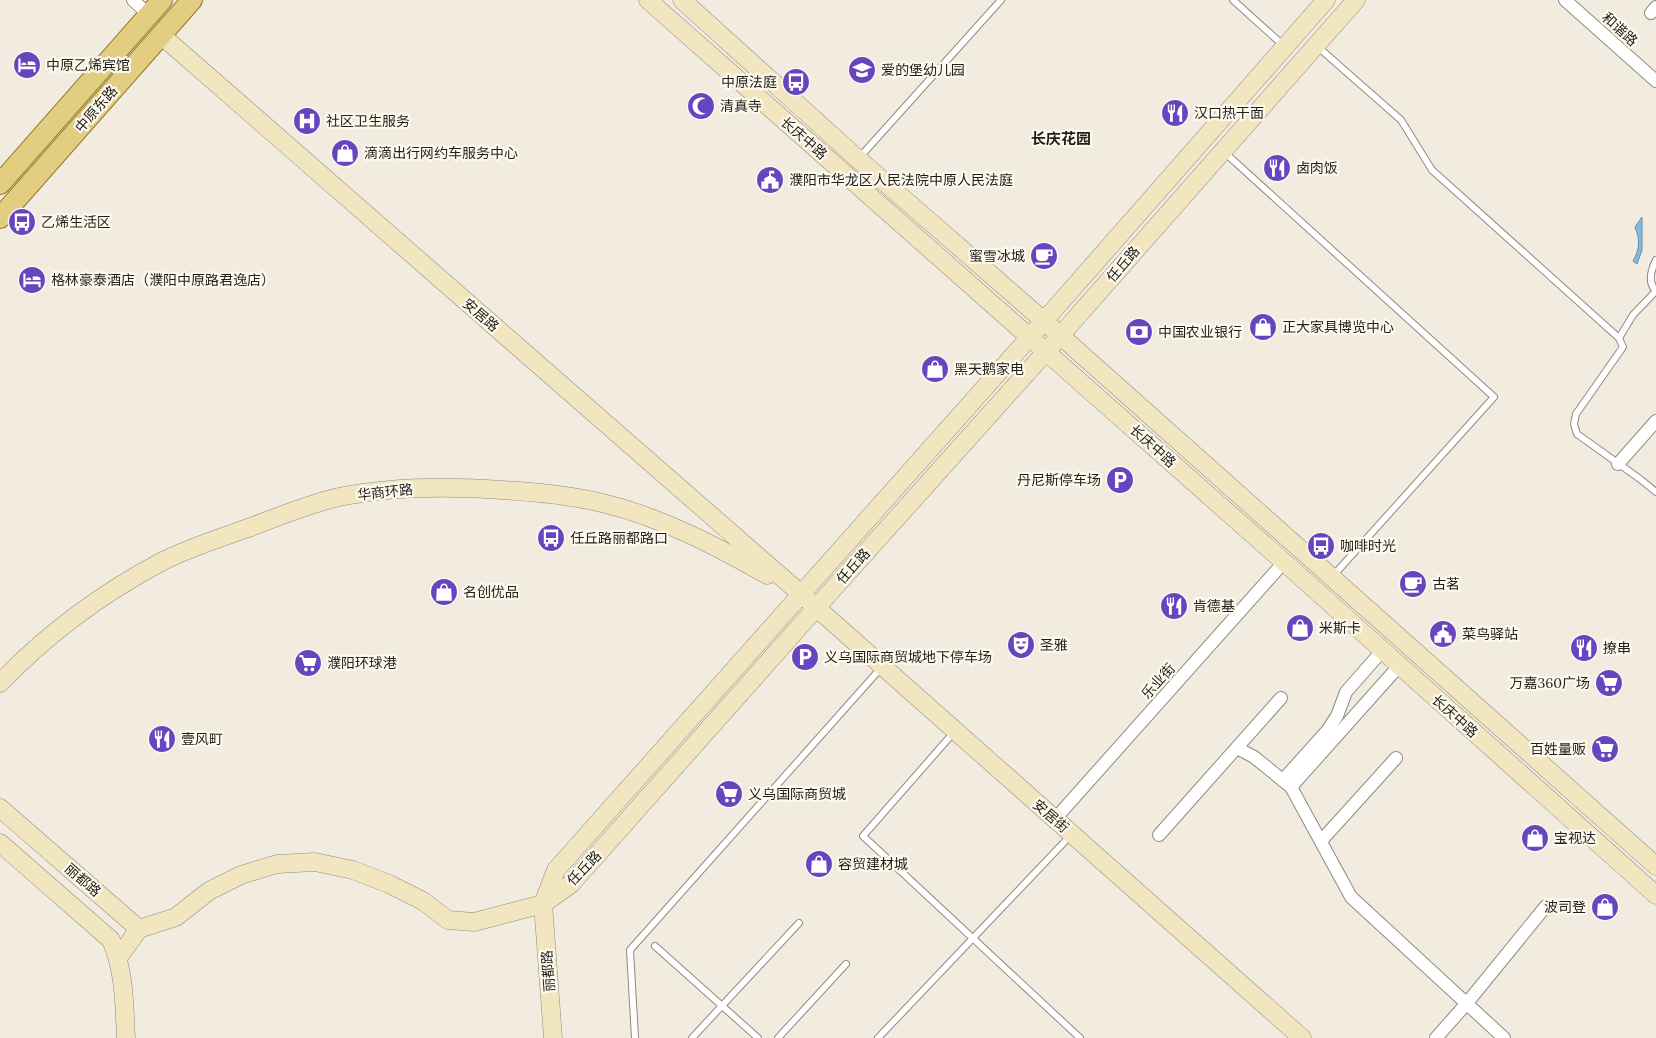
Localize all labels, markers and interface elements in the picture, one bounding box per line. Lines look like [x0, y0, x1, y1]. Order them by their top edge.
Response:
street label: 和谐路 [1598, 8, 1642, 50]
hotel icon: 中原乙烯宾馆 [12, 50, 42, 80]
school or university icon: 爱的堡幼儿园 [847, 55, 877, 85]
place label: 中原乙烯宾馆 [46, 56, 130, 74]
place label: 爱的堡幼儿园 [881, 61, 965, 79]
bus stop icon: 中原法庭 [781, 67, 811, 97]
place label: 中原法庭 [721, 73, 777, 91]
street label: 中原东路 [71, 82, 121, 136]
mosque icon: 清真寺 [686, 91, 716, 121]
place label: 清真寺 [720, 97, 762, 115]
restaurant icon: 汉口热干面 [1160, 98, 1190, 128]
place label: 汉口热干面 [1194, 104, 1264, 122]
hospital icon: 社区卫生服务 [292, 106, 322, 136]
place label: 社区卫生服务 [326, 112, 410, 130]
street label: 长庆中路 [777, 113, 831, 163]
district label: 长庆花园 [1031, 129, 1091, 148]
shop icon: 滴滴出行网约车服务中心 [330, 138, 360, 168]
place label: 滴滴出行网约车服务中心 [364, 144, 518, 162]
restaurant icon: 卤肉饭 [1262, 153, 1292, 183]
place label: 卤肉饭 [1296, 159, 1338, 177]
public building icon: 濮阳市华龙区人民法院中原人民法庭 [755, 165, 785, 195]
place label: 濮阳市华龙区人民法院中原人民法庭 [789, 171, 1013, 189]
bus stop icon: 乙烯生活区 [7, 207, 37, 237]
place label: 乙烯生活区 [41, 213, 111, 231]
cafe icon: 蜜雪冰城 [1029, 241, 1059, 271]
street label: 任丘路 [1102, 242, 1144, 286]
place label: 蜜雪冰城 [969, 247, 1025, 265]
hotel icon: 格林豪泰酒店（濮阳中原路君逸店） [17, 265, 47, 295]
place label: 格林豪泰酒店（濮阳中原路君逸店） [51, 271, 275, 289]
street label: 安居路 [459, 294, 503, 336]
shop icon: 正大家具博览中心 [1248, 312, 1278, 342]
bank icon: 中国农业银行 [1124, 317, 1154, 347]
place label: 正大家具博览中心 [1282, 318, 1394, 336]
place label: 中国农业银行 [1158, 323, 1242, 341]
shop icon: 黑天鹅家电 [920, 354, 950, 384]
place label: 黑天鹅家电 [954, 360, 1024, 378]
street label: 长庆中路 [1126, 421, 1180, 471]
parking icon: 丹尼斯停车场 [1105, 465, 1135, 495]
place label: 丹尼斯停车场 [1017, 471, 1101, 489]
street label: 华商环路 [356, 480, 414, 504]
bus stop icon: 任丘路丽都路口 [536, 523, 566, 553]
place label: 任丘路丽都路口 [570, 529, 668, 547]
bus stop icon: 咖啡时光 [1306, 531, 1336, 561]
place label: 咖啡时光 [1340, 537, 1396, 555]
street label: 任丘路 [832, 544, 874, 588]
cafe icon: 古茗 [1398, 569, 1428, 599]
place label: 古茗 [1432, 575, 1460, 593]
shop icon: 名创优品 [429, 577, 459, 607]
place label: 名创优品 [463, 583, 519, 601]
restaurant icon: 肯德基 [1159, 591, 1189, 621]
place label: 肯德基 [1193, 597, 1235, 615]
shop icon: 米斯卡 [1285, 613, 1315, 643]
place label: 米斯卡 [1319, 619, 1361, 637]
public building icon: 菜鸟驿站 [1428, 619, 1458, 649]
place label: 菜鸟驿站 [1462, 625, 1518, 643]
theatre icon: 圣雅 [1006, 630, 1036, 660]
restaurant icon: 撩串 [1569, 633, 1599, 663]
place label: 圣雅 [1040, 636, 1068, 654]
place label: 撩串 [1603, 639, 1631, 657]
parking icon: 义乌国际商贸城地下停车场 [790, 642, 820, 672]
supermarket icon: 濮阳环球港 [293, 648, 323, 678]
place label: 义乌国际商贸城地下停车场 [824, 648, 992, 666]
place label: 濮阳环球港 [327, 654, 397, 672]
street label: 乐业街 [1137, 659, 1179, 703]
supermarket icon: 万嘉360广场 [1594, 668, 1624, 698]
place label: 万嘉360广场 [1509, 674, 1590, 692]
street label: 长庆中路 [1428, 691, 1482, 741]
restaurant icon: 壹风町 [147, 724, 177, 754]
place label: 壹风町 [181, 730, 223, 748]
supermarket icon: 百姓量贩 [1590, 734, 1620, 764]
place label: 百姓量贩 [1530, 740, 1586, 758]
supermarket icon: 义乌国际商贸城 [714, 779, 744, 809]
place label: 义乌国际商贸城 [748, 785, 846, 803]
street label: 安居街 [1029, 795, 1073, 837]
shop icon: 宝视达 [1520, 823, 1550, 853]
place label: 宝视达 [1554, 829, 1596, 847]
street label: 任丘路 [563, 847, 605, 889]
shop icon: 容贸建材城 [804, 849, 834, 879]
place label: 容贸建材城 [838, 855, 908, 873]
street label: 丽都路 [61, 859, 105, 901]
shop icon: 波司登 [1590, 892, 1620, 922]
place label: 波司登 [1544, 898, 1586, 916]
street label: 丽都路 [538, 949, 558, 993]

